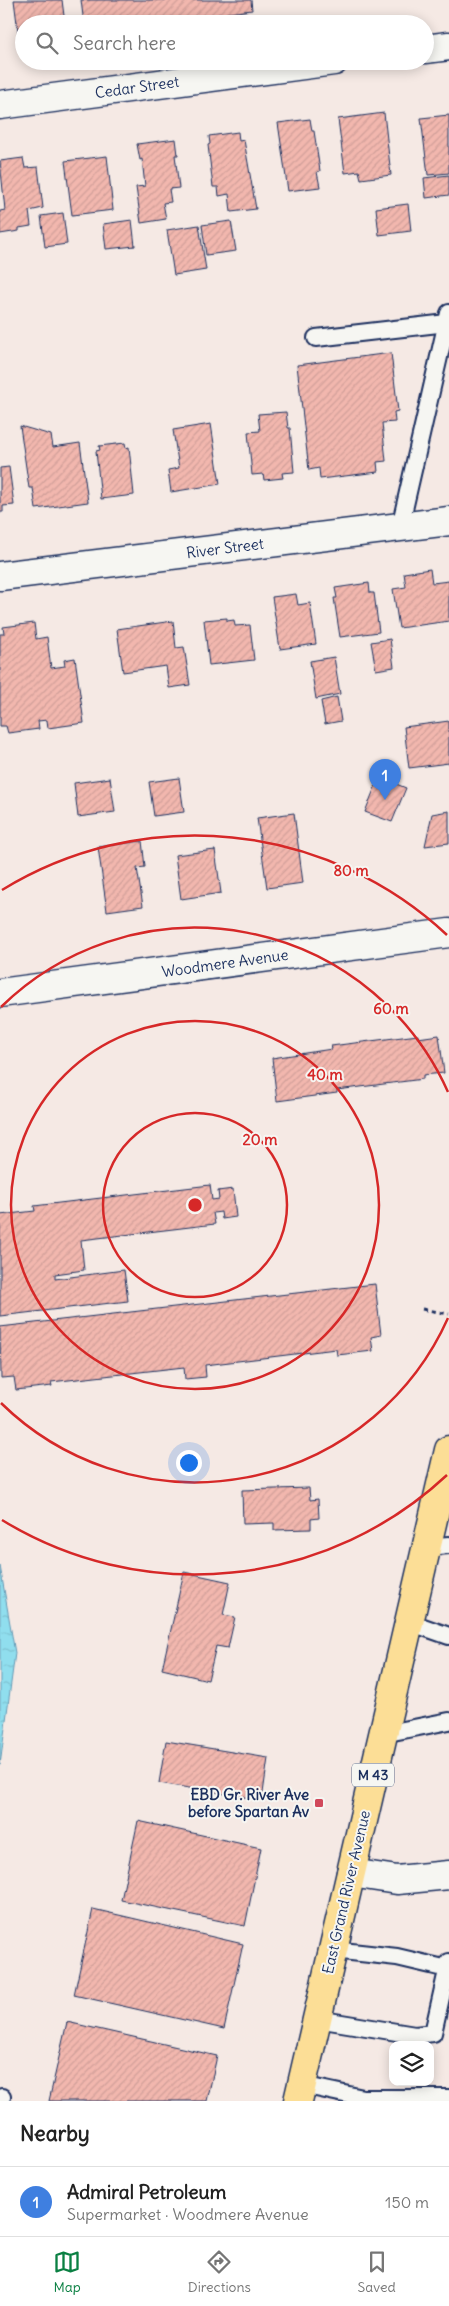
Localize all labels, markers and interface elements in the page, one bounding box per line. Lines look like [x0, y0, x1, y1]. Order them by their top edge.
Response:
search box [15, 15, 434, 70]
icon: search [33, 29, 61, 57]
text: Search here [73, 31, 176, 55]
street label: Cedar Street [94, 72, 180, 102]
street label: River Street [185, 534, 265, 562]
pin: 1 [369, 759, 401, 800]
text: 80 m [333, 861, 369, 880]
street label: Woodmere Avenue [160, 945, 290, 981]
text: 60 m [373, 999, 409, 1018]
text: 40 m [307, 1065, 343, 1084]
text: 20 m [243, 1130, 277, 1149]
centre of rings [186, 1196, 204, 1214]
your location [176, 1450, 202, 1476]
road number: M 43 [352, 1764, 394, 1786]
place label: EBD Gr. River Ave before Spartan Av [188, 1785, 310, 1822]
marker: EBD Gr. River Ave before Spartan Av [313, 1797, 325, 1809]
street label: East Grand River Avenue [318, 1808, 374, 1976]
map controls [389, 2041, 434, 2086]
button: layers [389, 2041, 434, 2086]
text: Nearby [20, 2120, 90, 2147]
text: Admiral Petroleum [67, 2180, 226, 2204]
text: 1 [33, 2192, 39, 2212]
text: 150 m [385, 2192, 429, 2212]
text: Supermarket · Woodmere Avenue [67, 2204, 309, 2224]
tab: Map [53, 2248, 81, 2296]
tab: Directions [188, 2248, 251, 2296]
tab: Saved [357, 2248, 396, 2296]

